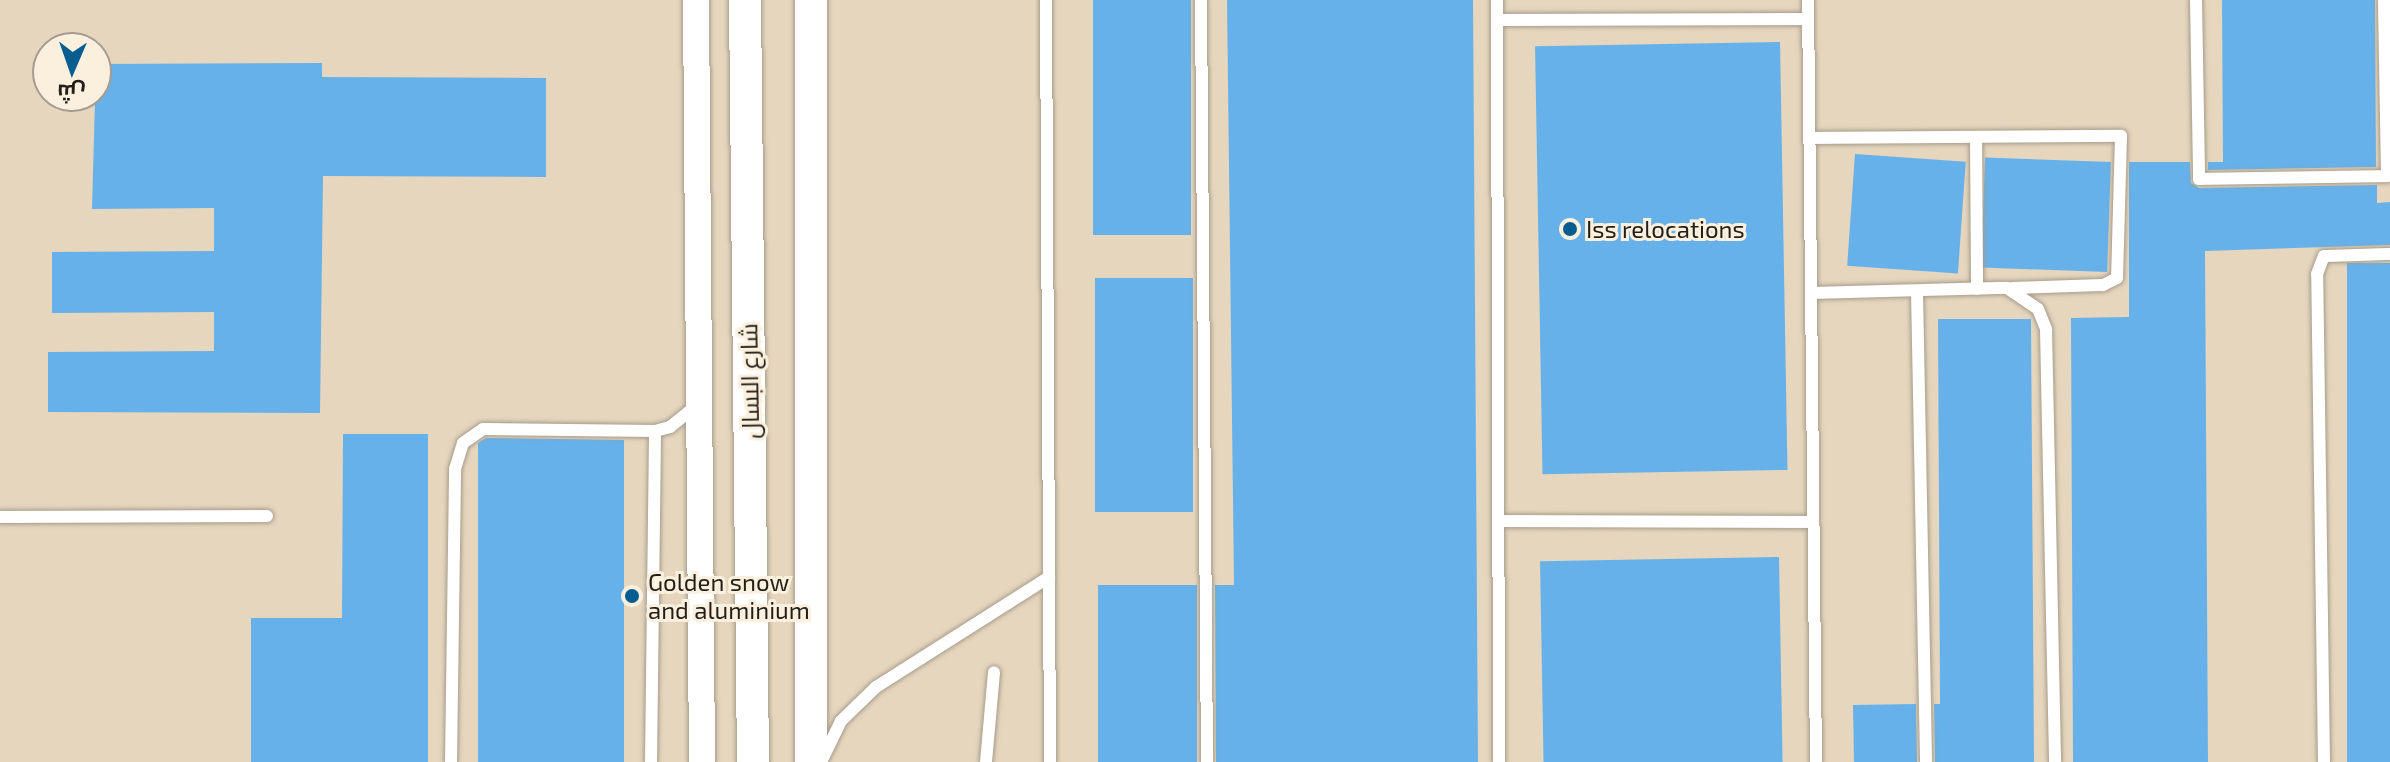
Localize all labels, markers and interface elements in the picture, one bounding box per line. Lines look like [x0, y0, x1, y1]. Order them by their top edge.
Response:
north arrow [32, 32, 112, 112]
text: ش [57, 81, 86, 107]
place label: Iss relocations [1586, 215, 1745, 243]
marker: Iss relocations [1561, 220, 1579, 238]
street label: شارع البسال [734, 323, 764, 439]
place label: Golden snow and aluminium [648, 568, 810, 624]
marker: Golden snow and aluminium [623, 587, 641, 605]

